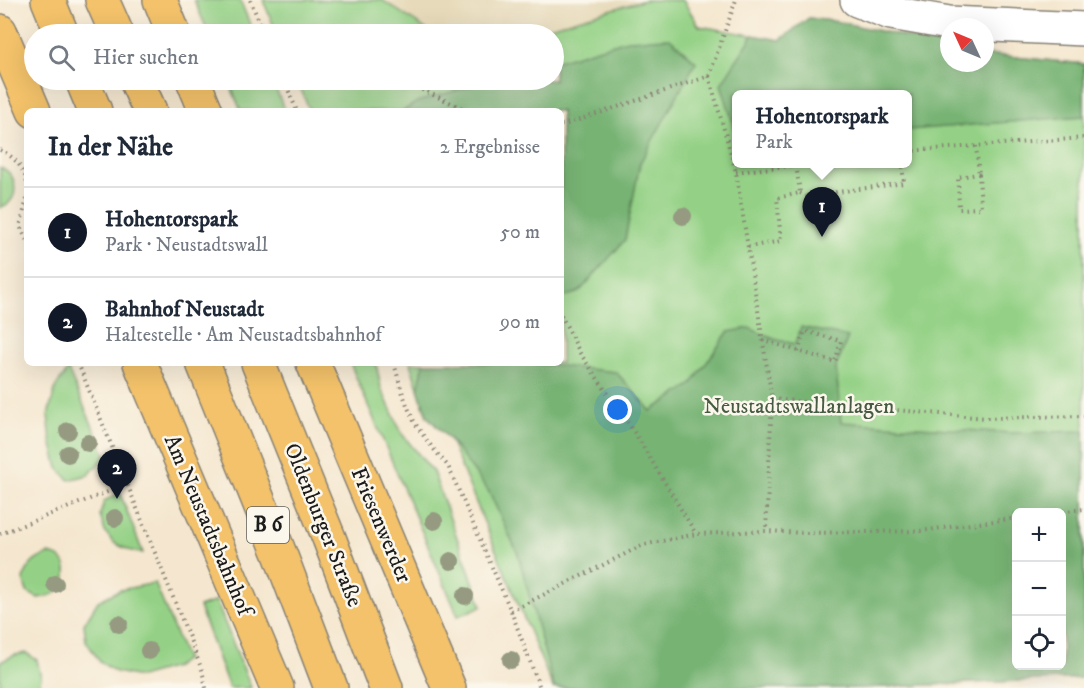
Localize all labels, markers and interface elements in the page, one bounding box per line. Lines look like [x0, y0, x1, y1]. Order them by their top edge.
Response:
north arrow [940, 18, 994, 72]
search box [24, 24, 564, 90]
icon: search [45, 41, 78, 74]
text: Hier suchen [93, 44, 199, 71]
popup [732, 90, 912, 168]
text: Hohentorspark [755, 103, 889, 130]
text: Park [755, 130, 793, 155]
text: In der Nähe [48, 131, 173, 164]
text: 2 Ergebnisse [440, 135, 540, 160]
pin: 1 [802, 188, 842, 237]
text: Hohentorspark [105, 206, 238, 233]
text: 1 [64, 220, 71, 245]
text: 50 m [500, 220, 540, 245]
text: Park · Neustadtswall [105, 233, 268, 258]
text: Bahnhof Neustadt [105, 296, 264, 323]
text: 2 [63, 310, 72, 335]
text: 90 m [500, 310, 540, 335]
text: Haltestelle · Am Neustadtsbahnhof [105, 323, 382, 348]
park label: Neustadtswallanlagen [703, 393, 895, 420]
your location [603, 395, 632, 424]
street label: Am Neustadtsbahnhof [158, 431, 260, 623]
street label: Oldenburger Straße [278, 439, 368, 611]
pin: 2 [98, 450, 136, 499]
street label: Friesenwerder [345, 463, 418, 588]
road number: B 6 [247, 507, 289, 543]
map controls [1012, 508, 1066, 670]
button: + [1012, 508, 1066, 562]
button: − [1012, 562, 1066, 616]
button: locate [1012, 616, 1066, 670]

